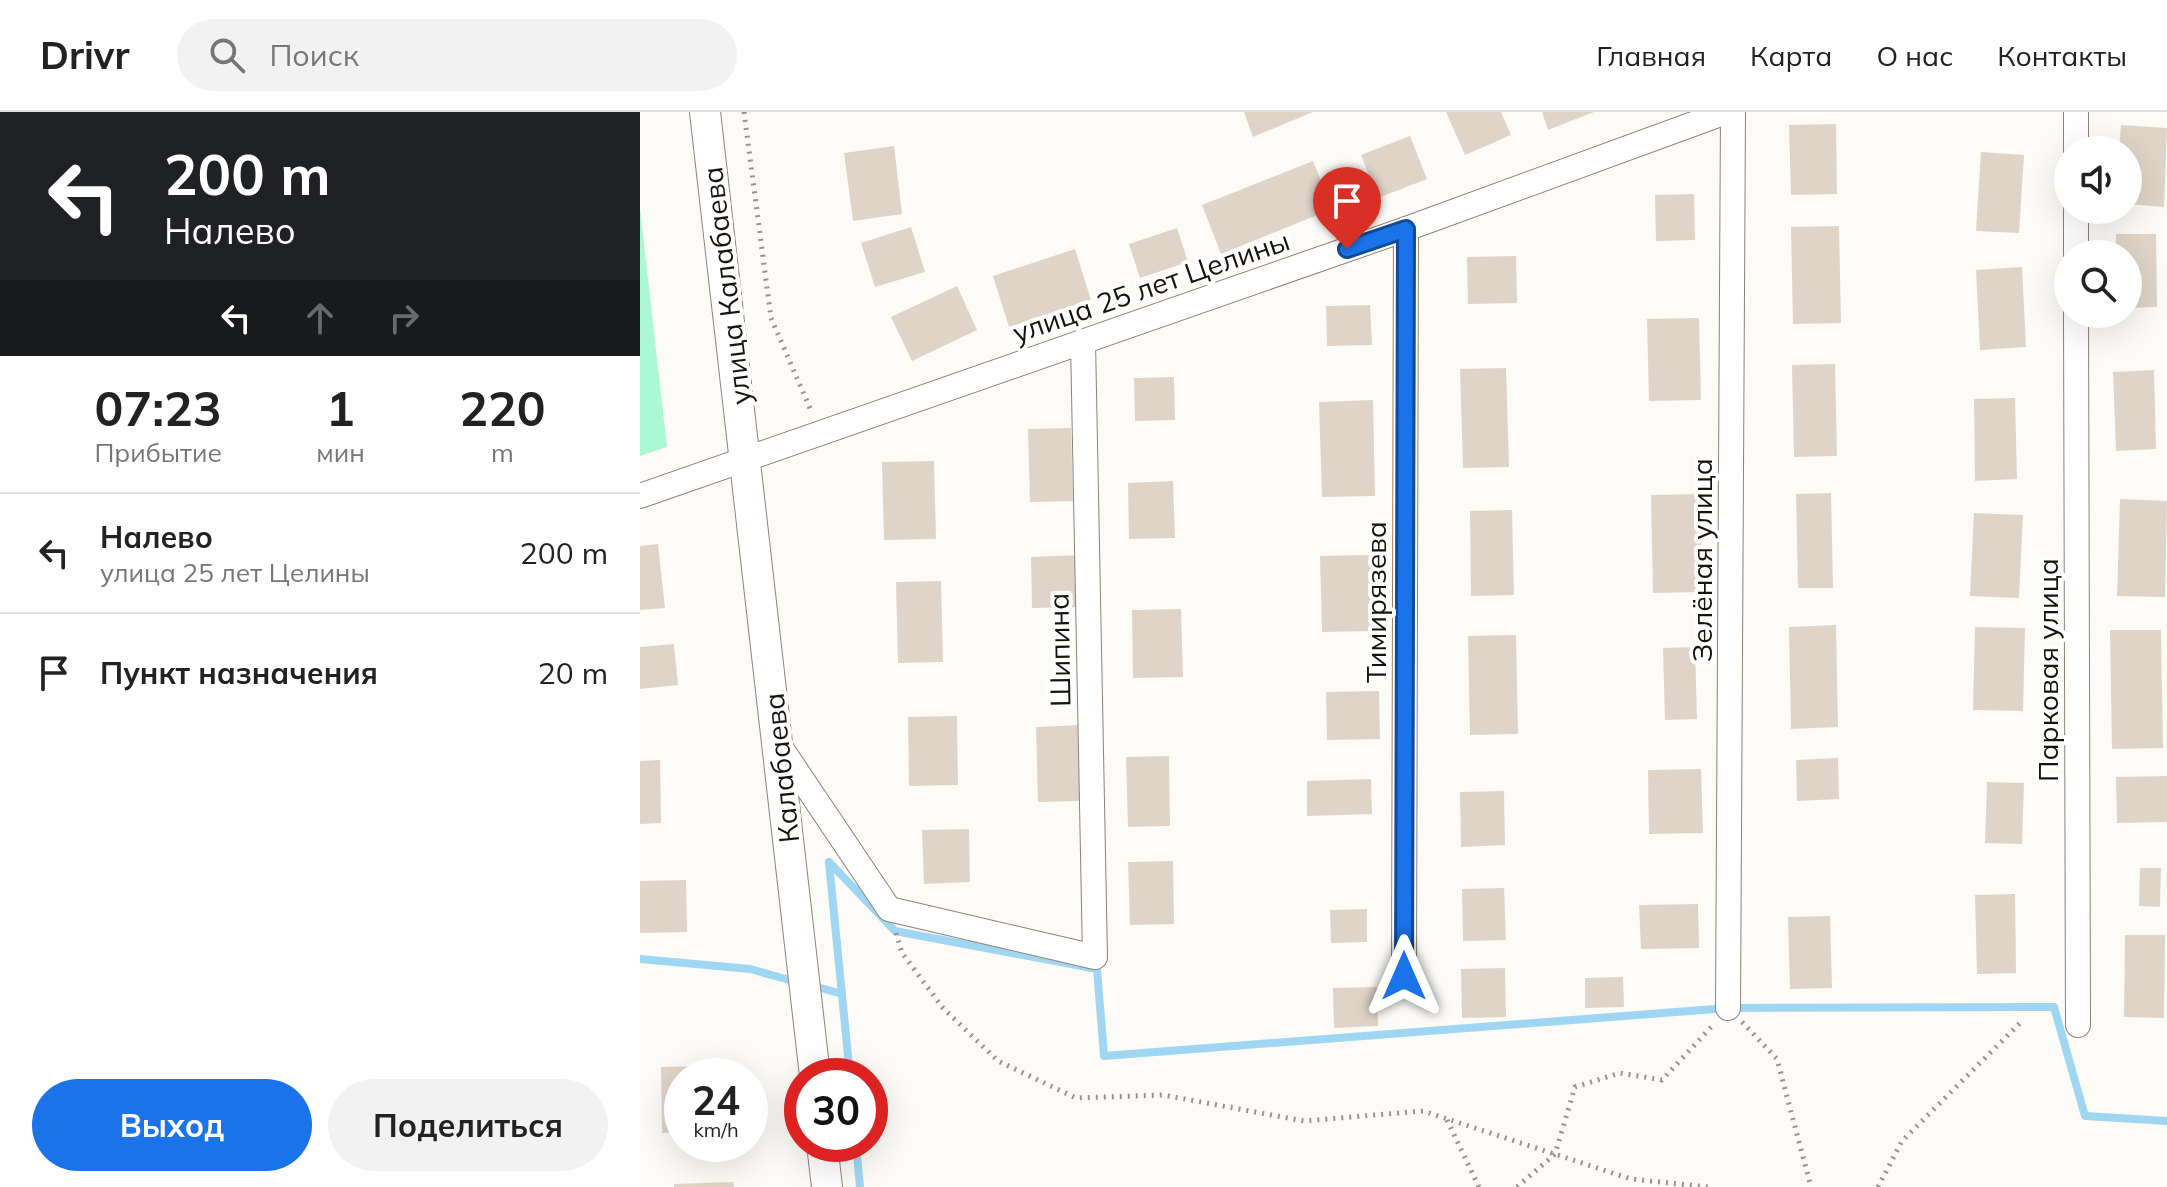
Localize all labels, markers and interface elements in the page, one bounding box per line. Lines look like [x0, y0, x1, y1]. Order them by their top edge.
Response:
search box [177, 19, 737, 91]
text: Drivr [40, 31, 129, 79]
icon: search [205, 33, 249, 77]
text: Поиск [269, 36, 359, 74]
text: Главная [1596, 38, 1706, 73]
text: Карта [1750, 38, 1832, 73]
text: О нас [1876, 38, 1953, 73]
text: Контакты [1997, 38, 2127, 73]
map controls [2054, 136, 2142, 328]
button: sound [2054, 136, 2142, 224]
text: 200 m [164, 139, 331, 209]
icon: left [32, 144, 136, 248]
street label: улица Калабаева [694, 165, 758, 407]
pin [1313, 167, 1381, 249]
icon: arrive [1325, 179, 1369, 223]
text: Налево [164, 208, 296, 253]
street label: улица 25 лет Целины [1008, 222, 1294, 350]
button: search [2054, 240, 2142, 328]
icon: left [214, 296, 258, 340]
icon: ahead [298, 296, 342, 340]
icon: right [382, 296, 426, 340]
text: 07:23 [95, 378, 222, 438]
text: 1 [326, 378, 355, 438]
text: 220 [459, 378, 546, 438]
text: Прибытие [94, 436, 222, 469]
text: мин [316, 436, 365, 469]
text: m [491, 436, 514, 469]
street label: Зелёная улица [1684, 458, 1719, 662]
text: Налево [100, 518, 213, 556]
street label: Тимирязева [1358, 521, 1393, 683]
icon: left [32, 531, 76, 575]
text: 200 m [520, 534, 608, 572]
text: улица 25 лет Целины [100, 556, 370, 589]
street label: Парковая улица [2030, 558, 2065, 782]
street label: Шипина [1041, 593, 1077, 707]
icon: arrive [32, 651, 76, 695]
text: Пункт назначения [100, 654, 378, 692]
text: 20 m [538, 654, 608, 692]
street label: Калабаева [756, 691, 806, 845]
position arrow [1362, 934, 1446, 1018]
speed limit sign: 30 [784, 1058, 888, 1162]
text: 24 [692, 1075, 740, 1125]
button: Выход [32, 1079, 312, 1171]
button: Поделиться [328, 1079, 608, 1171]
text: km/h [693, 1117, 739, 1142]

